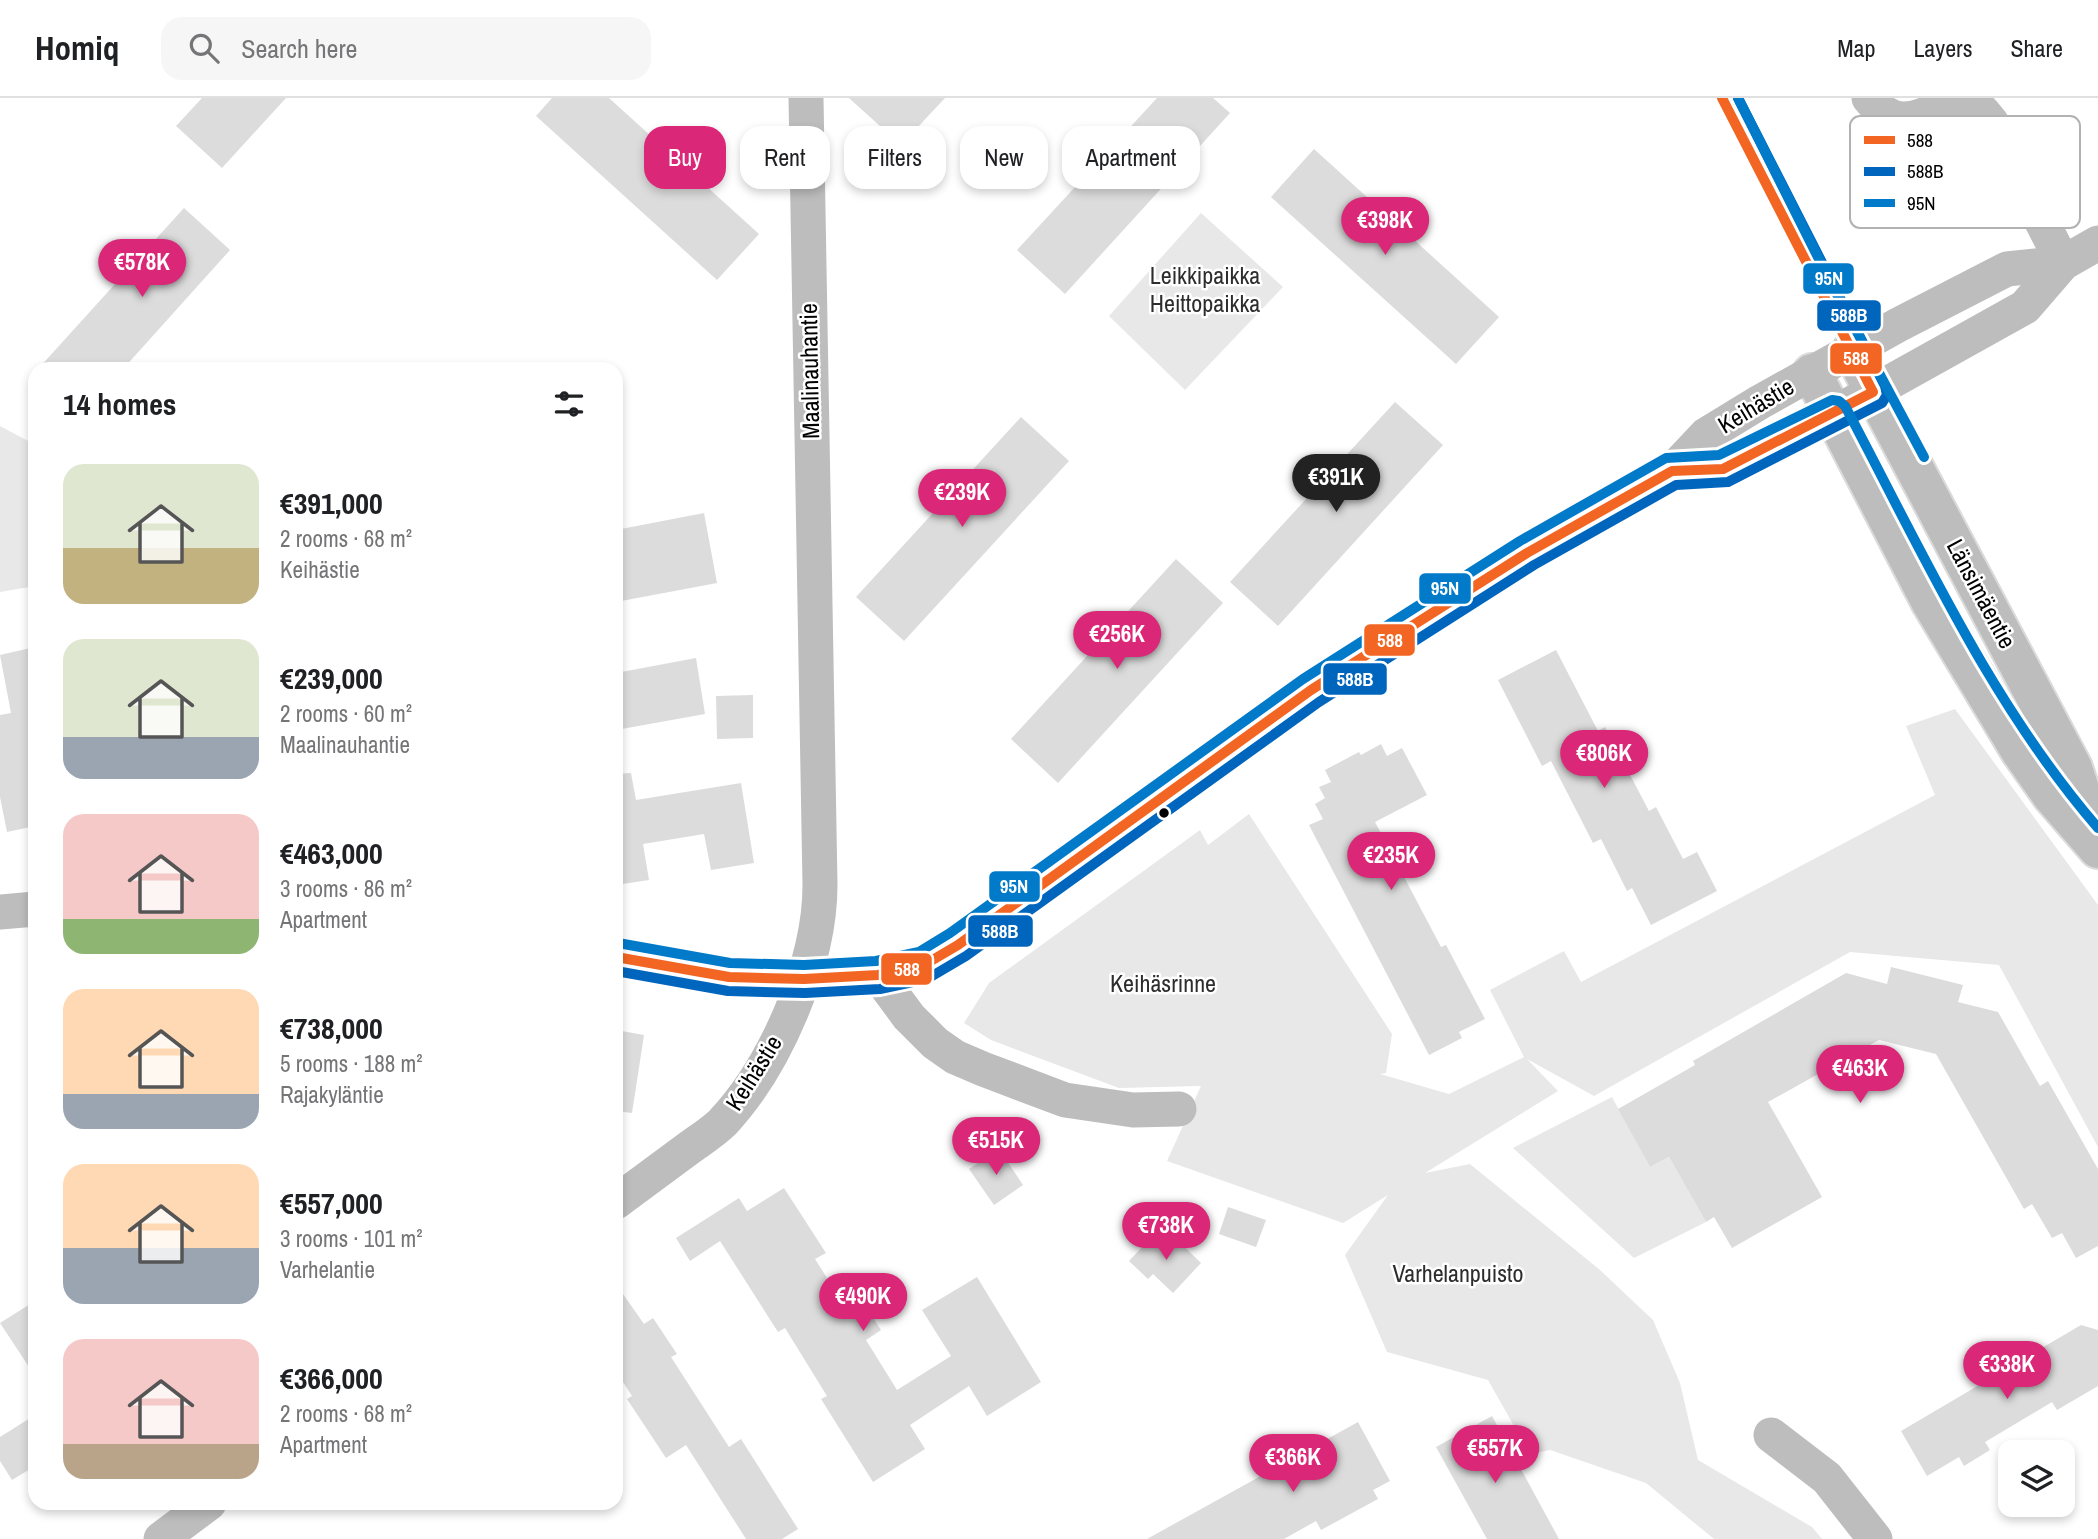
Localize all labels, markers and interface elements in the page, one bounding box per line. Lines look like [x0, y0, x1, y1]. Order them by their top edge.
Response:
search box [161, 17, 651, 80]
text: Homiq [35, 26, 119, 70]
icon: search [185, 29, 223, 67]
text: Search here [241, 31, 357, 66]
text: Map [1837, 32, 1875, 64]
text: Layers [1913, 32, 1972, 64]
text: Share [2010, 32, 2063, 64]
legend [1850, 116, 2080, 228]
chip: Buy [644, 126, 726, 189]
chip: Rent [740, 126, 830, 189]
chip: Filters [844, 126, 946, 189]
chip: New [960, 126, 1048, 189]
chip: Apartment [1062, 126, 1200, 189]
text: 588 [1907, 127, 1933, 153]
text: 588B [1907, 158, 1943, 184]
text: 95N [1907, 190, 1936, 216]
pin: €398K [1336, 198, 1434, 257]
text: €398K [1357, 204, 1413, 235]
pin: €578K [93, 240, 191, 299]
text: €578K [114, 246, 170, 277]
park label: Leikkipaikka Heittopaikka [1150, 259, 1260, 319]
line badge: 95N [1802, 262, 1855, 295]
text: 95N [1815, 265, 1843, 291]
line badge: 588B [1816, 299, 1882, 332]
text: 588B [1830, 302, 1868, 328]
street label: Maalinauhantie [792, 303, 826, 439]
line badge: 588 [1829, 342, 1883, 375]
text: 588 [1843, 345, 1869, 371]
street label: Keihästie [1712, 370, 1799, 440]
text: 14 homes [63, 384, 177, 424]
icon: filters [550, 385, 588, 423]
pin: €391K [1287, 454, 1385, 514]
text: €391K [1308, 461, 1364, 492]
pin: €239K [913, 470, 1011, 529]
text: €239K [934, 476, 990, 507]
text: €391,000 [280, 483, 383, 523]
icon: home [119, 492, 203, 576]
text: 2 rooms · 68 m² [280, 523, 412, 554]
street label: Länsimäentie [1940, 533, 2024, 654]
text: Keihästie [280, 554, 360, 585]
line badge: 95N [1418, 572, 1472, 605]
text: 95N [1431, 575, 1459, 601]
pin: €256K [1068, 612, 1166, 671]
text: €256K [1089, 618, 1145, 649]
line badge: 588 [1363, 623, 1416, 657]
text: 588 [1377, 627, 1403, 653]
text: €239,000 [280, 658, 383, 698]
line badge: 588B [1322, 662, 1388, 696]
text: 588B [1336, 666, 1374, 692]
icon: home [119, 667, 203, 751]
text: 2 rooms · 60 m² [280, 698, 412, 729]
text: Maalinauhantie [280, 729, 410, 760]
pin: €806K [1555, 730, 1653, 790]
text: €806K [1576, 737, 1632, 768]
unlabelled marker [1157, 806, 1171, 820]
pin: €235K [1342, 832, 1440, 892]
text: €463,000 [280, 833, 383, 873]
text: €235K [1363, 839, 1419, 870]
icon: home [119, 842, 203, 926]
line badge: 95N [988, 870, 1041, 903]
text: 3 rooms · 86 m² [280, 873, 412, 904]
text: 95N [1000, 873, 1028, 899]
text: Apartment [280, 904, 367, 935]
line badge: 588B [967, 914, 1034, 948]
text: 588B [981, 918, 1019, 944]
line badge: 588 [880, 952, 933, 986]
text: 588 [894, 956, 920, 982]
park label: Keihäsrinne [1110, 967, 1216, 999]
text: €738,000 [280, 1008, 383, 1048]
icon: home [119, 1017, 203, 1101]
street label: Keihästie [718, 1029, 789, 1116]
pin: €463K [1811, 1046, 1909, 1105]
text: 5 rooms · 188 m² [280, 1048, 423, 1079]
text: €463K [1832, 1052, 1888, 1083]
text: Rajakyläntie [280, 1079, 384, 1110]
pin: €515K [947, 1118, 1045, 1177]
text: €515K [968, 1124, 1024, 1155]
text: €557,000 [280, 1183, 383, 1223]
icon: home [119, 1192, 203, 1276]
pin: €738K [1117, 1202, 1215, 1262]
text: €738K [1138, 1209, 1194, 1240]
text: 3 rooms · 101 m² [280, 1223, 423, 1254]
text: Varhelantie [280, 1254, 375, 1285]
park label: Varhelanpuisto [1393, 1257, 1523, 1289]
pin: €490K [814, 1274, 912, 1333]
text: €490K [835, 1280, 891, 1311]
pin: €338K [1958, 1342, 2056, 1401]
text: €338K [1979, 1348, 2035, 1379]
text: €366,000 [280, 1358, 383, 1398]
icon: home [119, 1367, 203, 1451]
text: 2 rooms · 68 m² [280, 1398, 412, 1429]
pin: €557K [1446, 1426, 1544, 1485]
text: Apartment [280, 1429, 367, 1460]
text: €557K [1467, 1432, 1523, 1463]
pin: €366K [1244, 1434, 1342, 1494]
map controls [1998, 1440, 2075, 1517]
button: layers [1998, 1440, 2075, 1517]
text: €366K [1265, 1441, 1321, 1472]

